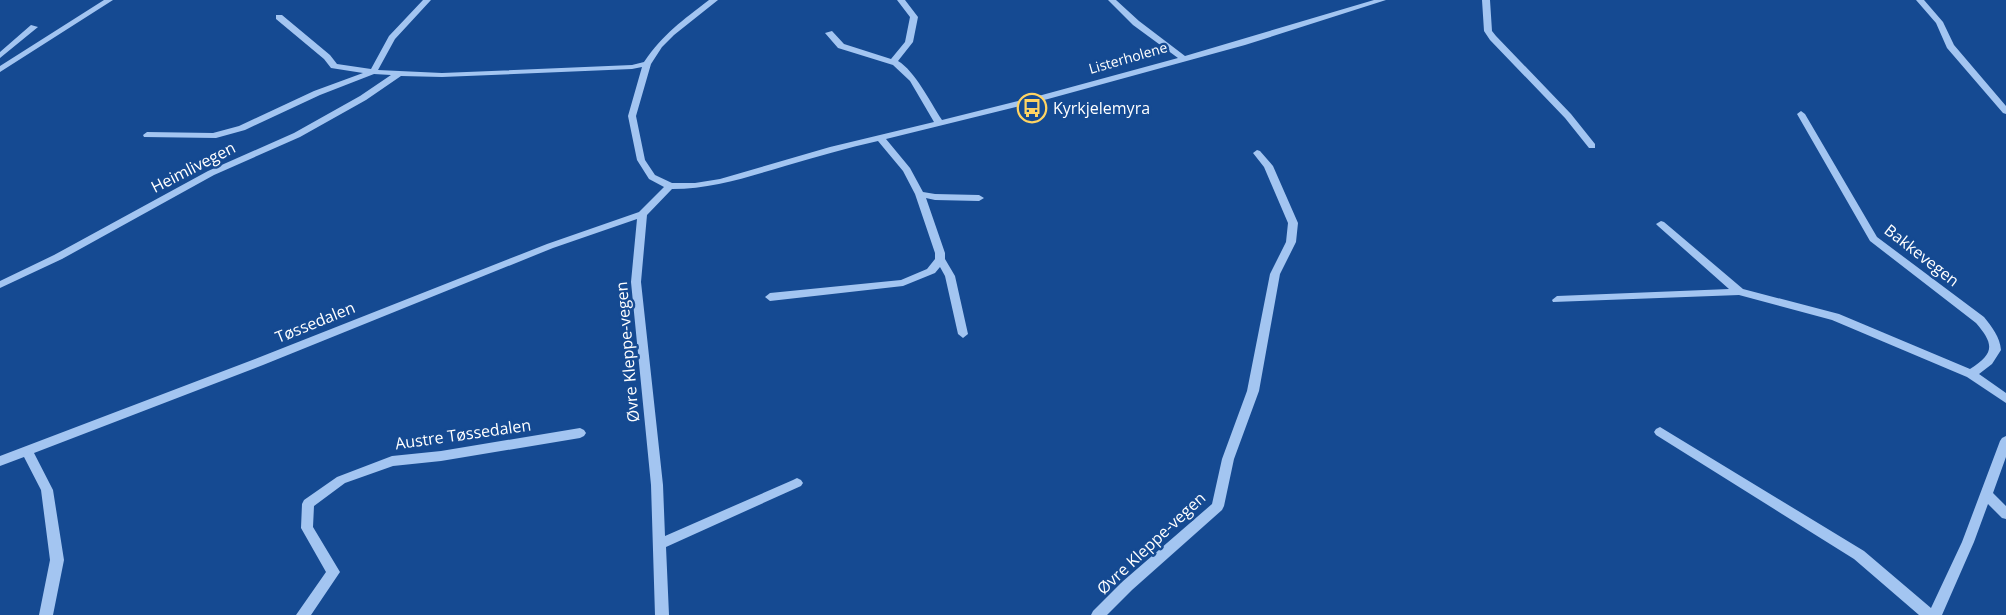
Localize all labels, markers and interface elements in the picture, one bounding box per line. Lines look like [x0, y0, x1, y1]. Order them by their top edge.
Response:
street label: Listerholene [1086, 37, 1170, 78]
bus stop icon: Kyrkjelemyra [1016, 92, 1048, 124]
place label: Kyrkjelemyra [1053, 97, 1150, 119]
street label: Heimlivegen [147, 136, 239, 198]
street label: Bakkevegen [1880, 219, 1964, 291]
street label: Øvre Kleppe-vegen [610, 281, 644, 423]
street label: Tøssedalen [272, 296, 358, 348]
street label: Austre Tøssedalen [394, 414, 532, 454]
street label: Øvre Kleppe-vegen [1092, 487, 1210, 599]

